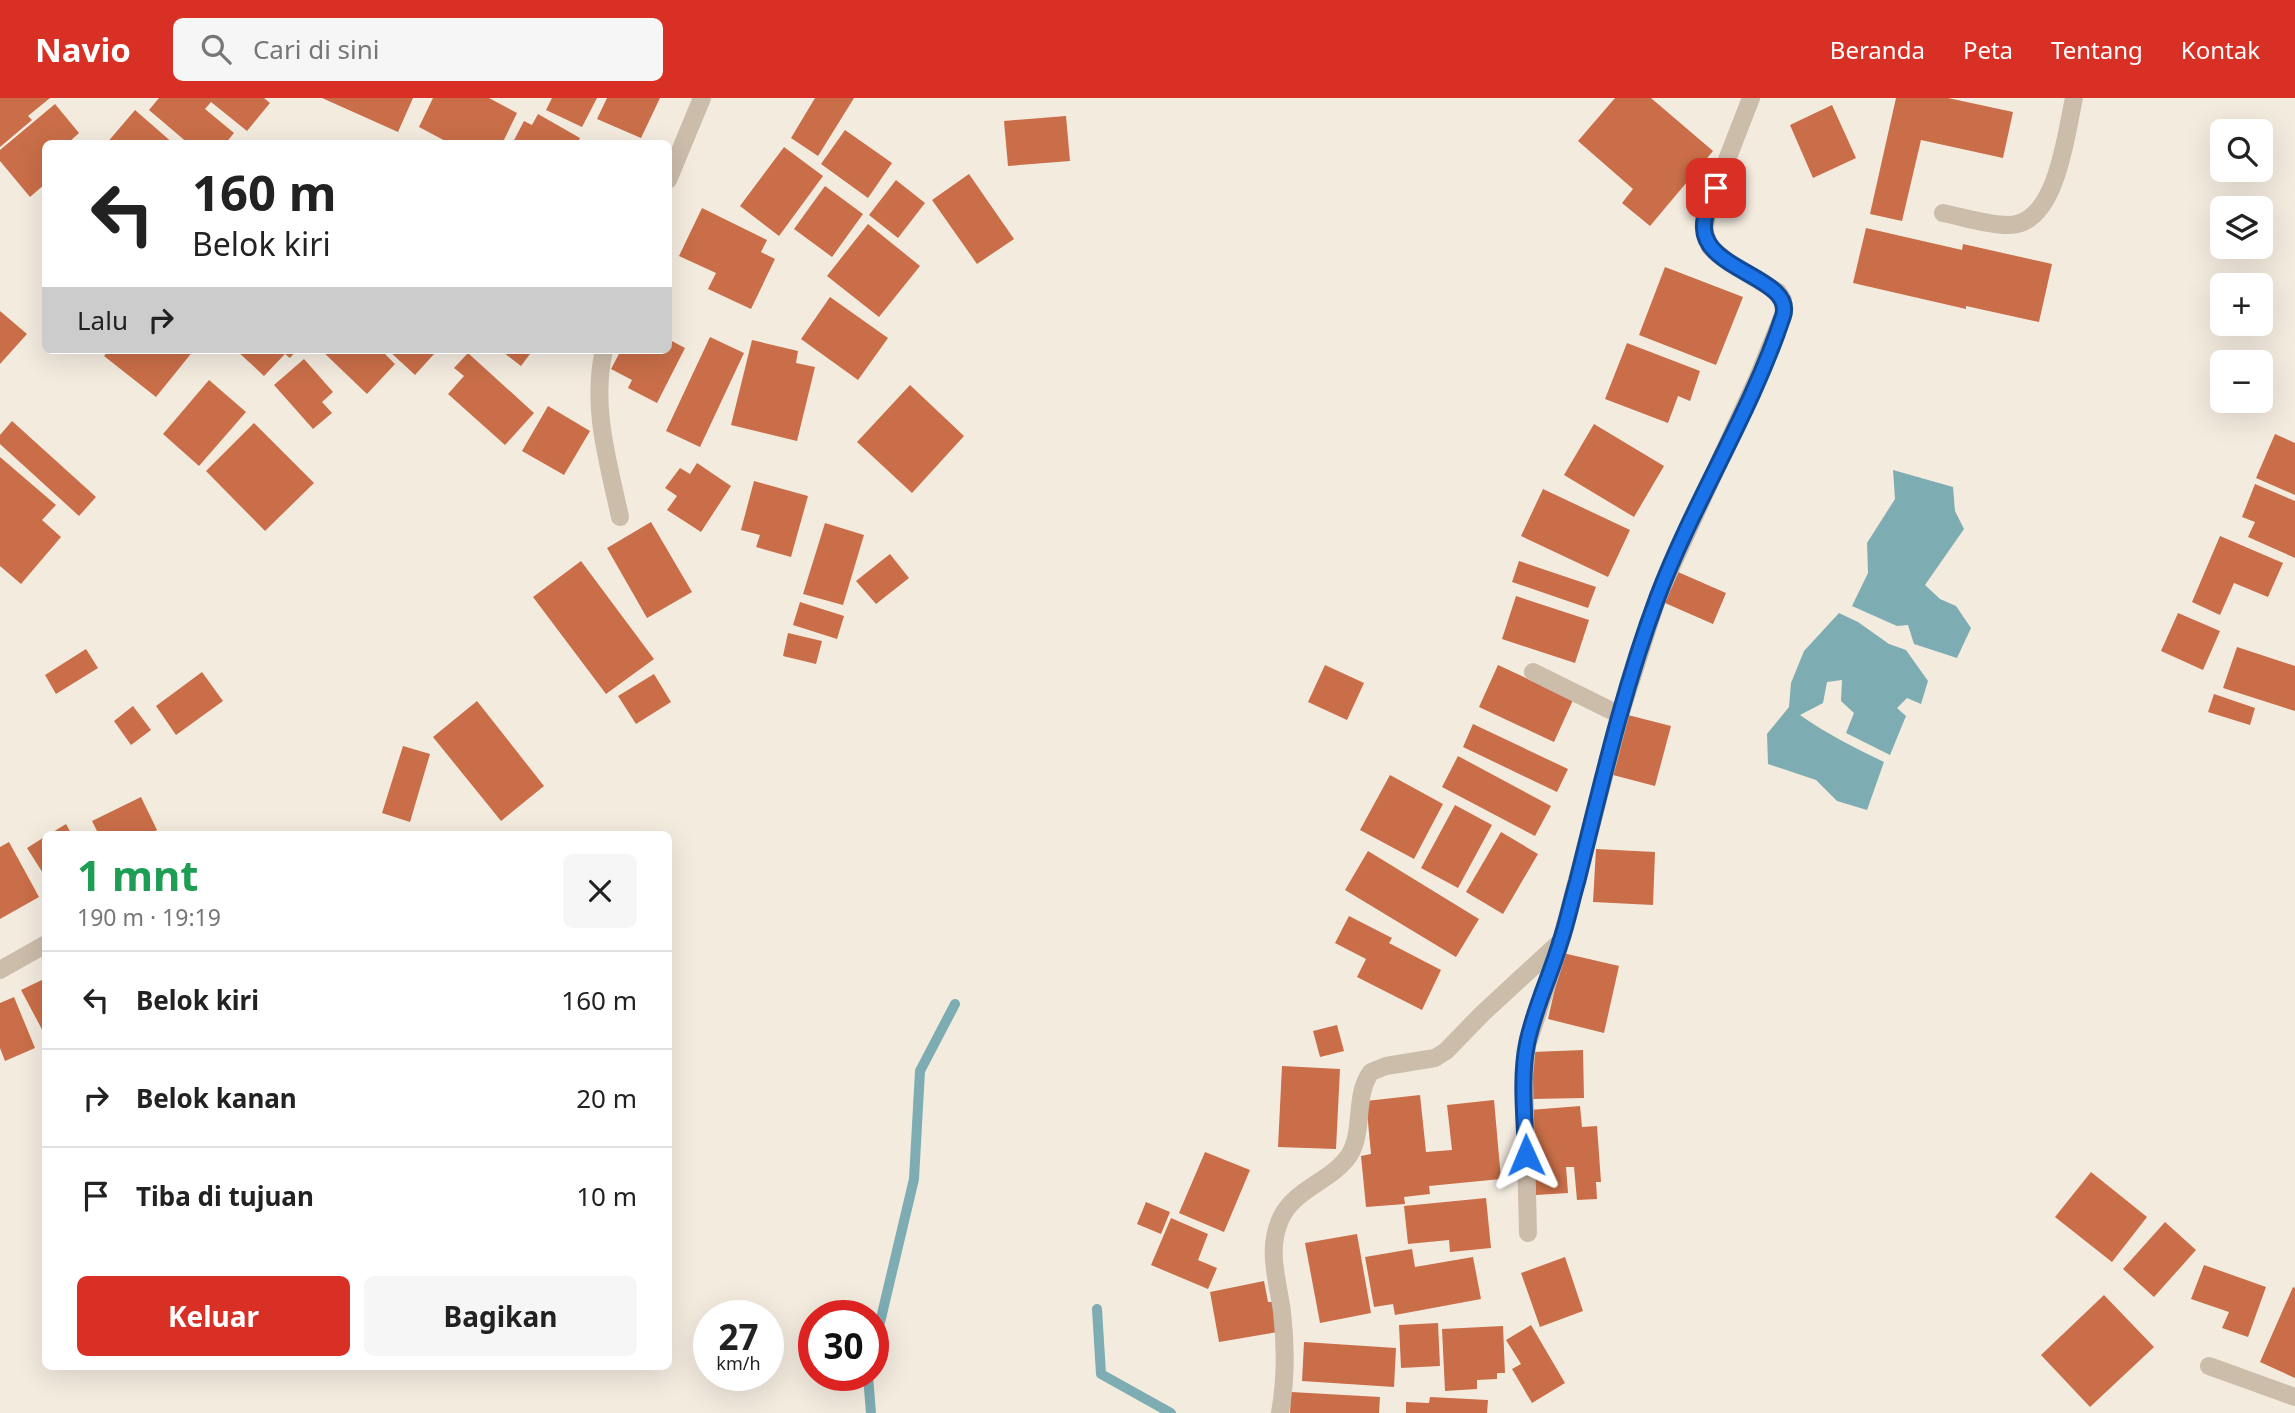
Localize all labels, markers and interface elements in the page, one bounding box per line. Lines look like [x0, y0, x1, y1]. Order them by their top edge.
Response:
search box [173, 18, 663, 81]
text: Navio [35, 27, 131, 72]
icon: search [197, 30, 235, 68]
text: Cari di sini [253, 31, 380, 67]
text: Beranda [1830, 33, 1925, 66]
text: Peta [1963, 33, 2013, 66]
text: Tentang [2051, 33, 2143, 66]
text: Kontak [2181, 33, 2260, 66]
map controls [2210, 119, 2273, 413]
button: search [2210, 119, 2273, 182]
pin [1686, 158, 1746, 218]
text: 160 m [192, 159, 337, 225]
icon: left [77, 168, 168, 259]
icon: arrive [1697, 169, 1735, 207]
button: layers [2210, 196, 2273, 259]
text: Belok kiri [192, 222, 331, 265]
button: + [2210, 273, 2273, 336]
icon: right [142, 301, 180, 339]
text: Lalu [77, 302, 128, 338]
button: − [2210, 350, 2273, 413]
text: 1 mnt [77, 846, 198, 903]
button: close [563, 854, 637, 928]
text: 190 m · 19:19 [77, 901, 221, 933]
icon: left [77, 981, 115, 1019]
text: Belok kiri [136, 982, 259, 1018]
text: 160 m [561, 982, 637, 1018]
icon: right [77, 1079, 115, 1117]
text: Belok kanan [136, 1080, 297, 1116]
text: 20 m [576, 1080, 637, 1116]
position arrow [1489, 1118, 1563, 1192]
icon: arrive [77, 1177, 115, 1215]
text: Tiba di tujuan [136, 1178, 314, 1214]
text: 10 m [576, 1178, 637, 1214]
button: Keluar [77, 1276, 350, 1356]
button: Bagikan [364, 1276, 637, 1356]
speed limit sign: 30 [798, 1300, 889, 1391]
text: 27 [718, 1313, 759, 1360]
text: km/h [716, 1351, 761, 1375]

